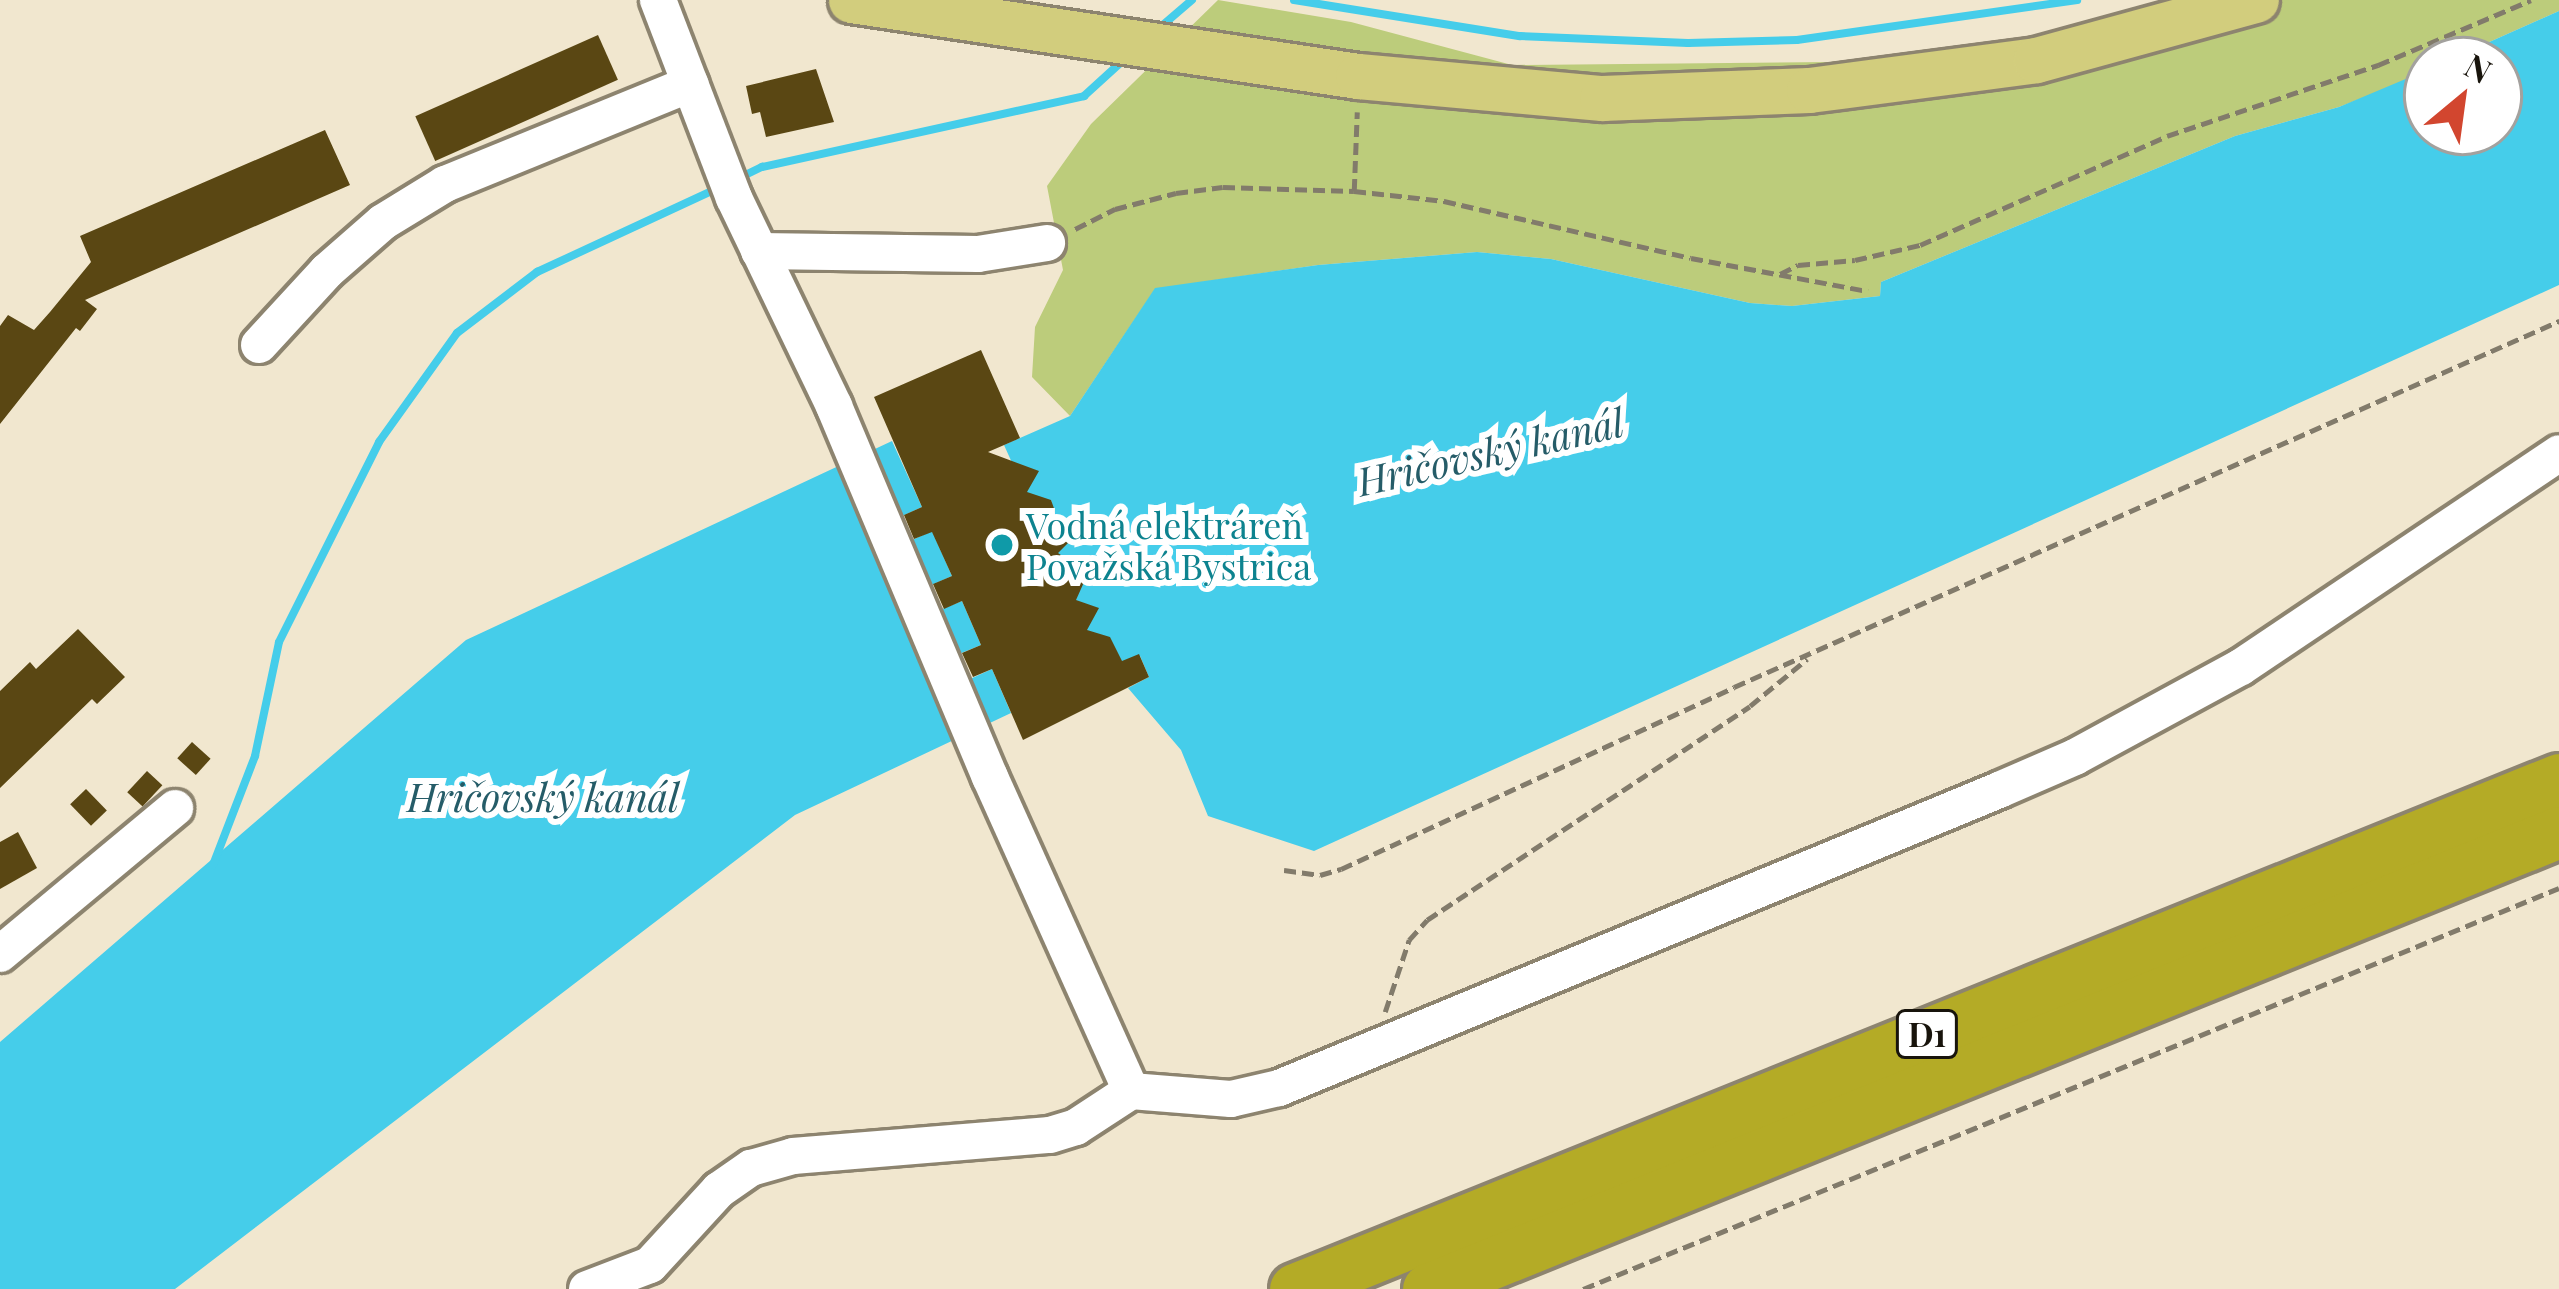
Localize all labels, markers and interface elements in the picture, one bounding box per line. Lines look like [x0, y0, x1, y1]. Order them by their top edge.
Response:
north arrow [2403, 36, 2523, 156]
text: N [2458, 42, 2500, 92]
water label: Hričovský kanál [1352, 398, 1628, 504]
place label: Vodná elektráreň Považská Bystrica [1026, 502, 1312, 587]
marker: Vodná elektráreň Považská Bystrica [989, 532, 1015, 558]
water label: Hričovský kanál [407, 773, 679, 819]
road number: D1 [1894, 1007, 1960, 1061]

